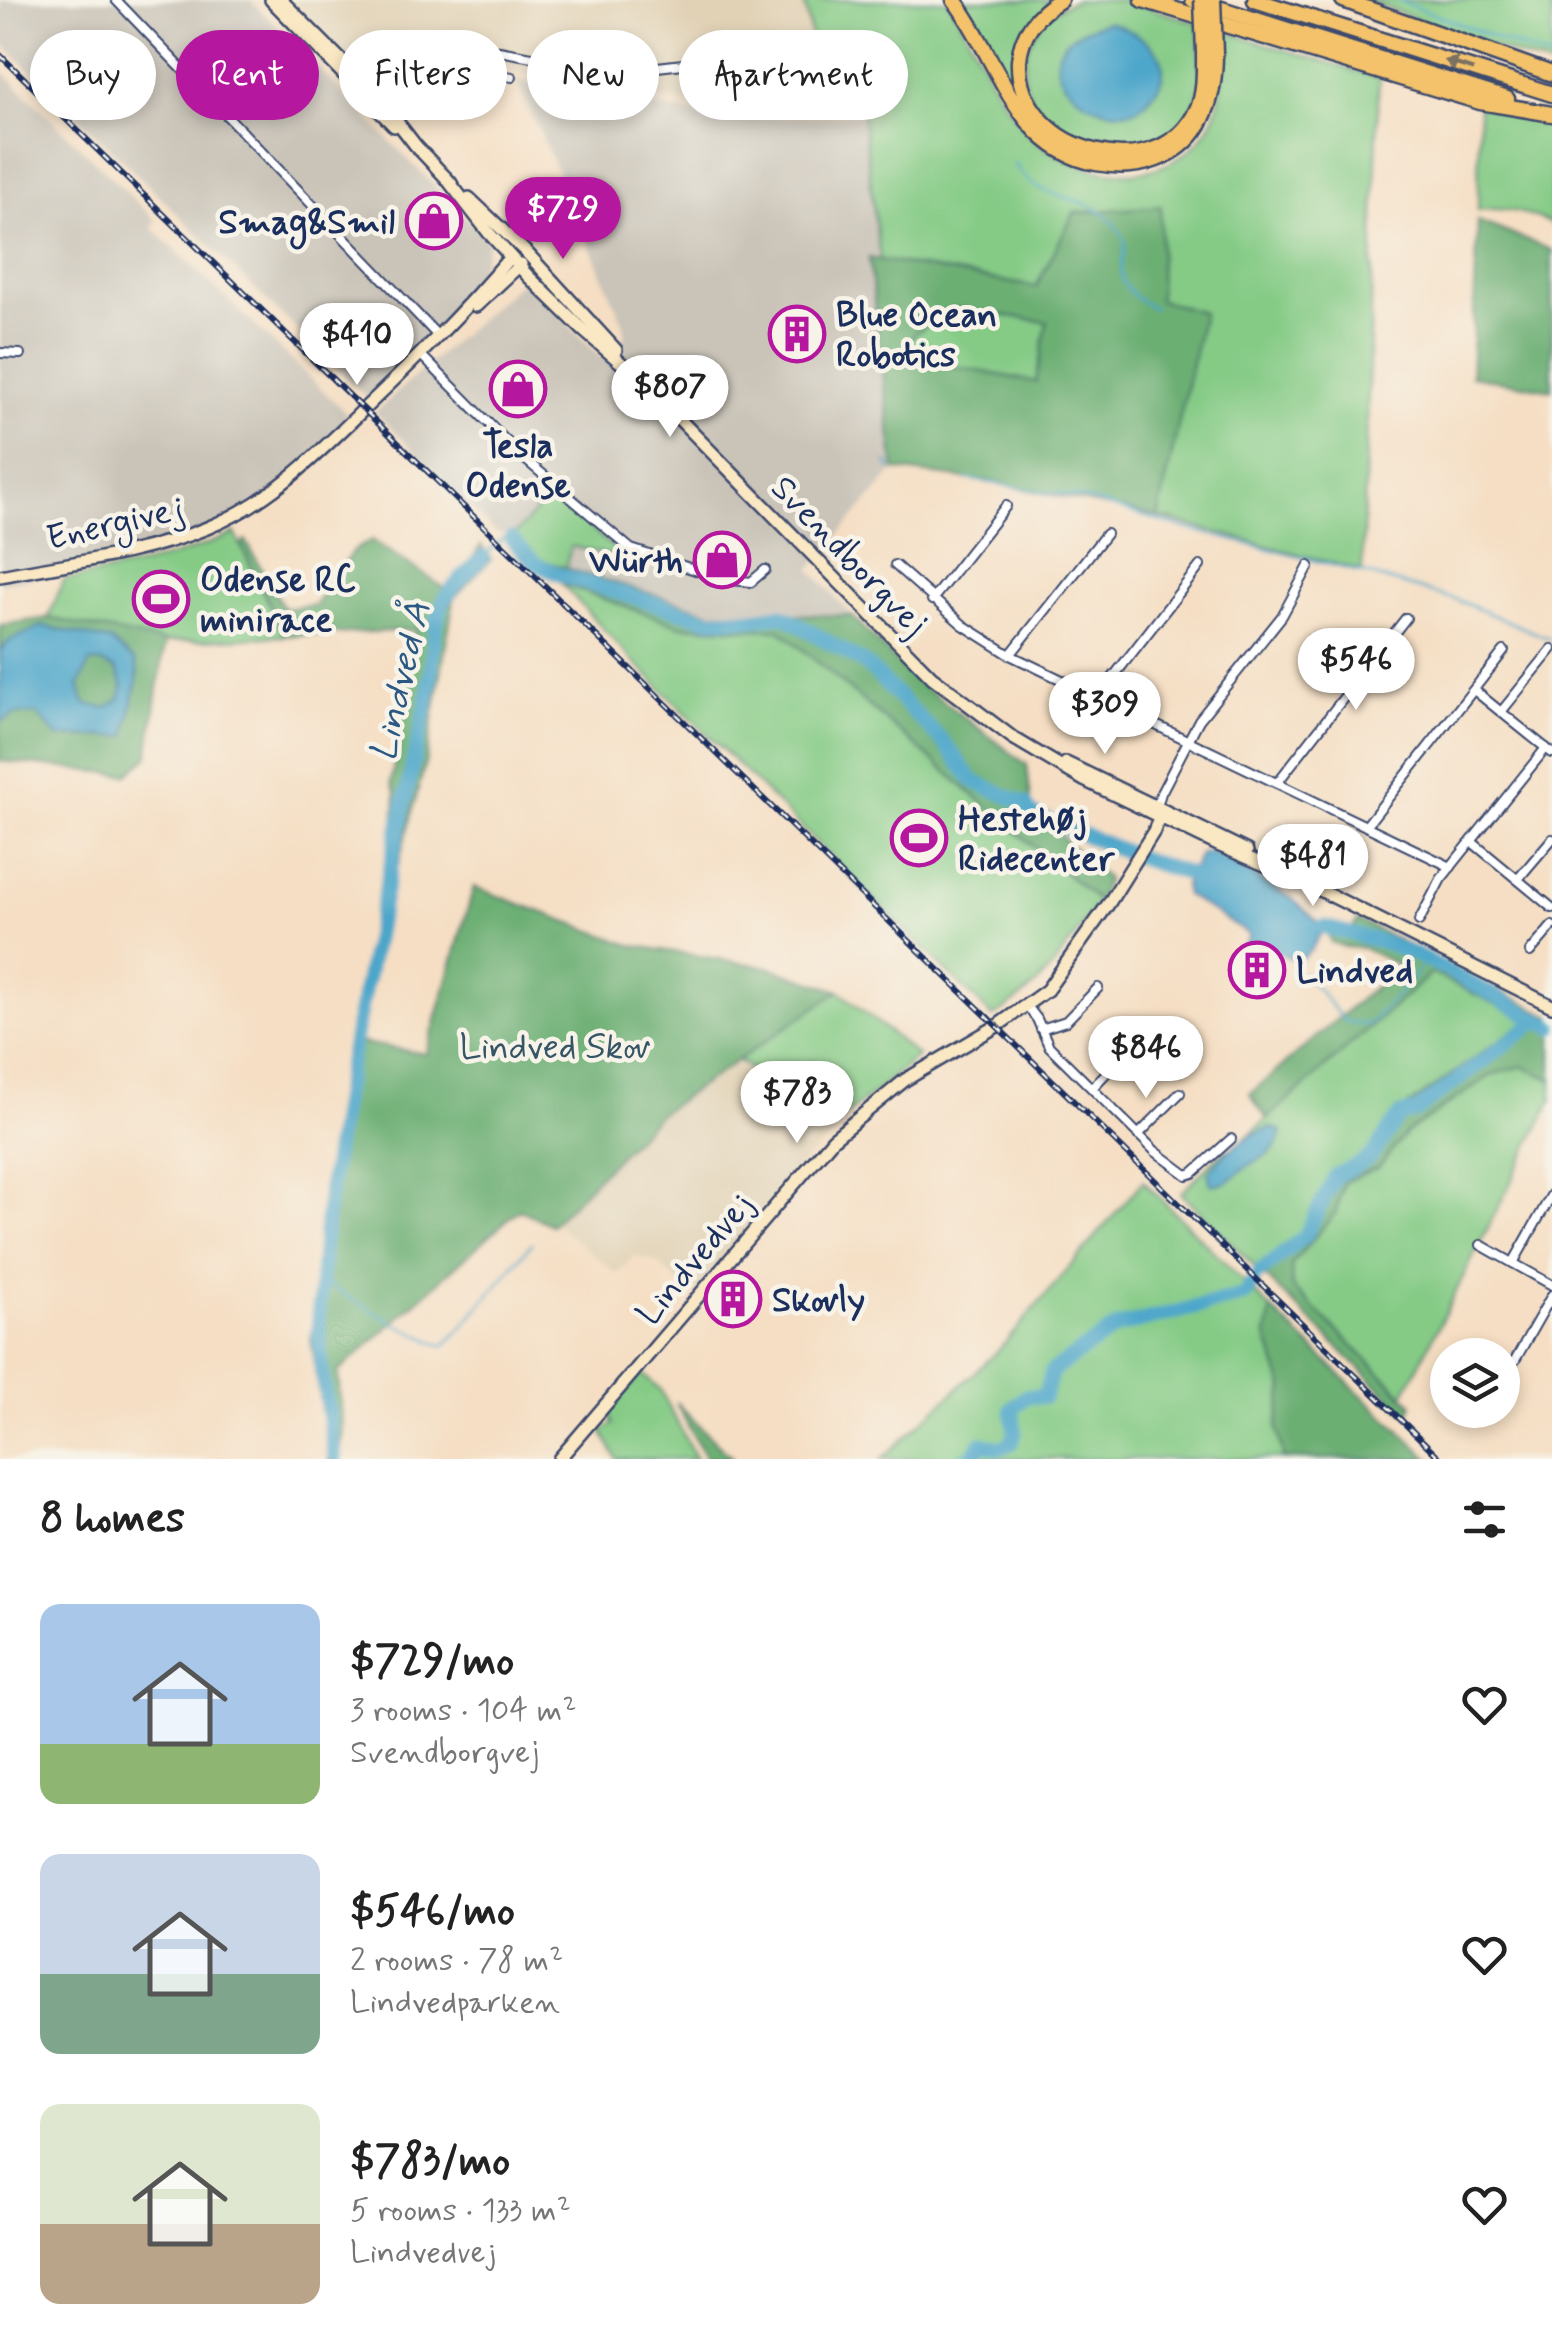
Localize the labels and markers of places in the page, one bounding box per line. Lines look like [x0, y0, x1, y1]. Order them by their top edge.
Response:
pin: $729 [504, 177, 622, 262]
shop icon: Smag&Smil [404, 191, 464, 251]
place label: Smag&Smil [218, 200, 395, 250]
place label: Blue Ocean Robotics [836, 293, 997, 379]
pin: $410 [298, 303, 416, 388]
building icon: Blue Ocean Robotics [767, 304, 827, 364]
pin: $807 [611, 355, 729, 440]
shop icon: Tesla Odense [488, 359, 548, 419]
place label: Tesla Odense [465, 424, 571, 510]
shop icon: Würth [692, 530, 752, 590]
place label: Würth [589, 539, 683, 585]
place label: Odense RC minirace [200, 558, 356, 644]
sports icon: Odense RC minirace [131, 569, 191, 629]
pin: $546 [1297, 628, 1415, 713]
pin: $309 [1046, 672, 1164, 757]
place label: Hestehøj Ridecenter [958, 797, 1115, 883]
sports icon: Hestehøj Ridecenter [889, 808, 949, 868]
pin: $481 [1254, 824, 1372, 909]
building icon: Lindved [1227, 940, 1287, 1000]
place label: Lindved [1296, 949, 1413, 995]
pin: $846 [1087, 1016, 1205, 1101]
pin: $783 [738, 1061, 856, 1146]
building icon: Skovly [703, 1269, 763, 1329]
place label: Skovly [772, 1278, 865, 1324]

